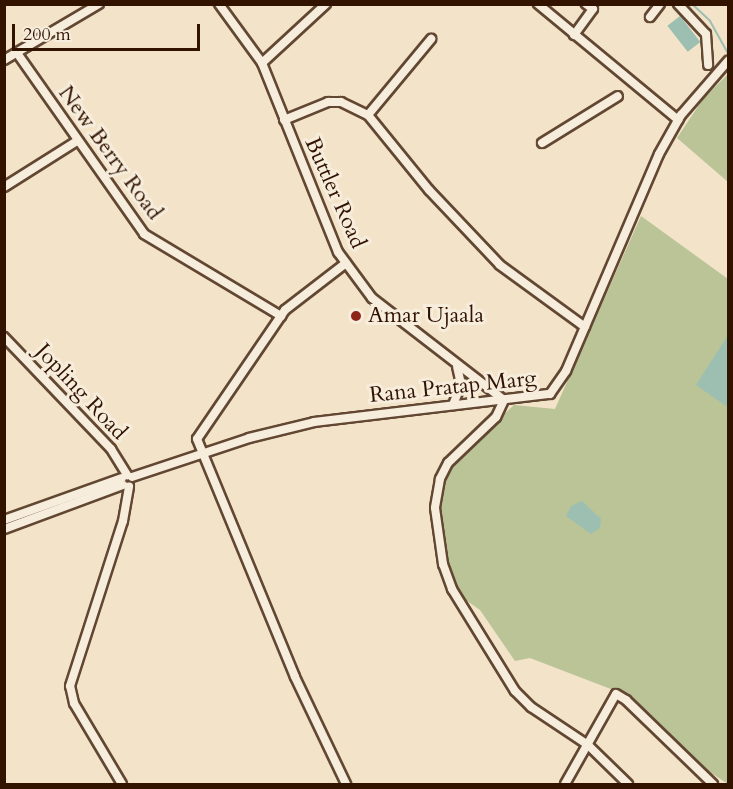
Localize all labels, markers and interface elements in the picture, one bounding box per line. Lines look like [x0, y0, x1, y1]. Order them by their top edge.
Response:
scale bar [15, 12, 202, 50]
text: 200 m [23, 22, 71, 47]
street label: New Berry Road [53, 81, 167, 225]
street label: Buttler Road [299, 133, 371, 253]
place label: Amar Ujaala [368, 303, 484, 329]
marker: Amar Ujaala [349, 309, 363, 323]
street label: Jopling Road [30, 338, 132, 446]
street label: Rana Pratap Marg [368, 365, 538, 409]

